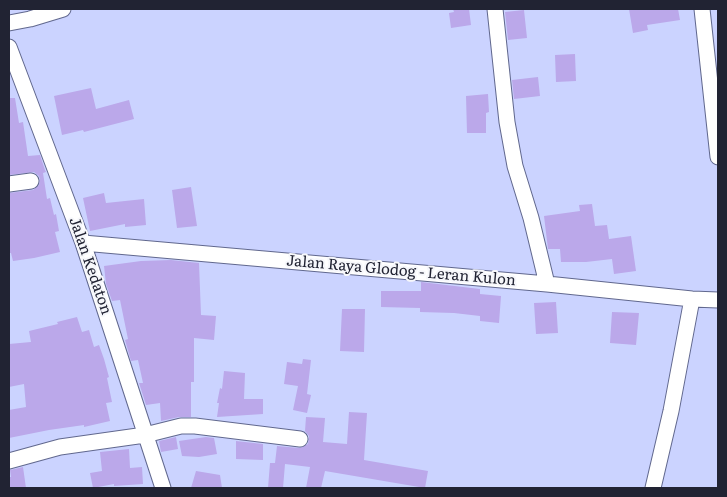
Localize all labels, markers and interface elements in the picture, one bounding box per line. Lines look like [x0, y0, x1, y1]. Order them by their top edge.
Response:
street label: Jalan Kedaton [65, 215, 115, 317]
street label: Jalan Raya Glodog - Leran Kulon [285, 252, 517, 290]

